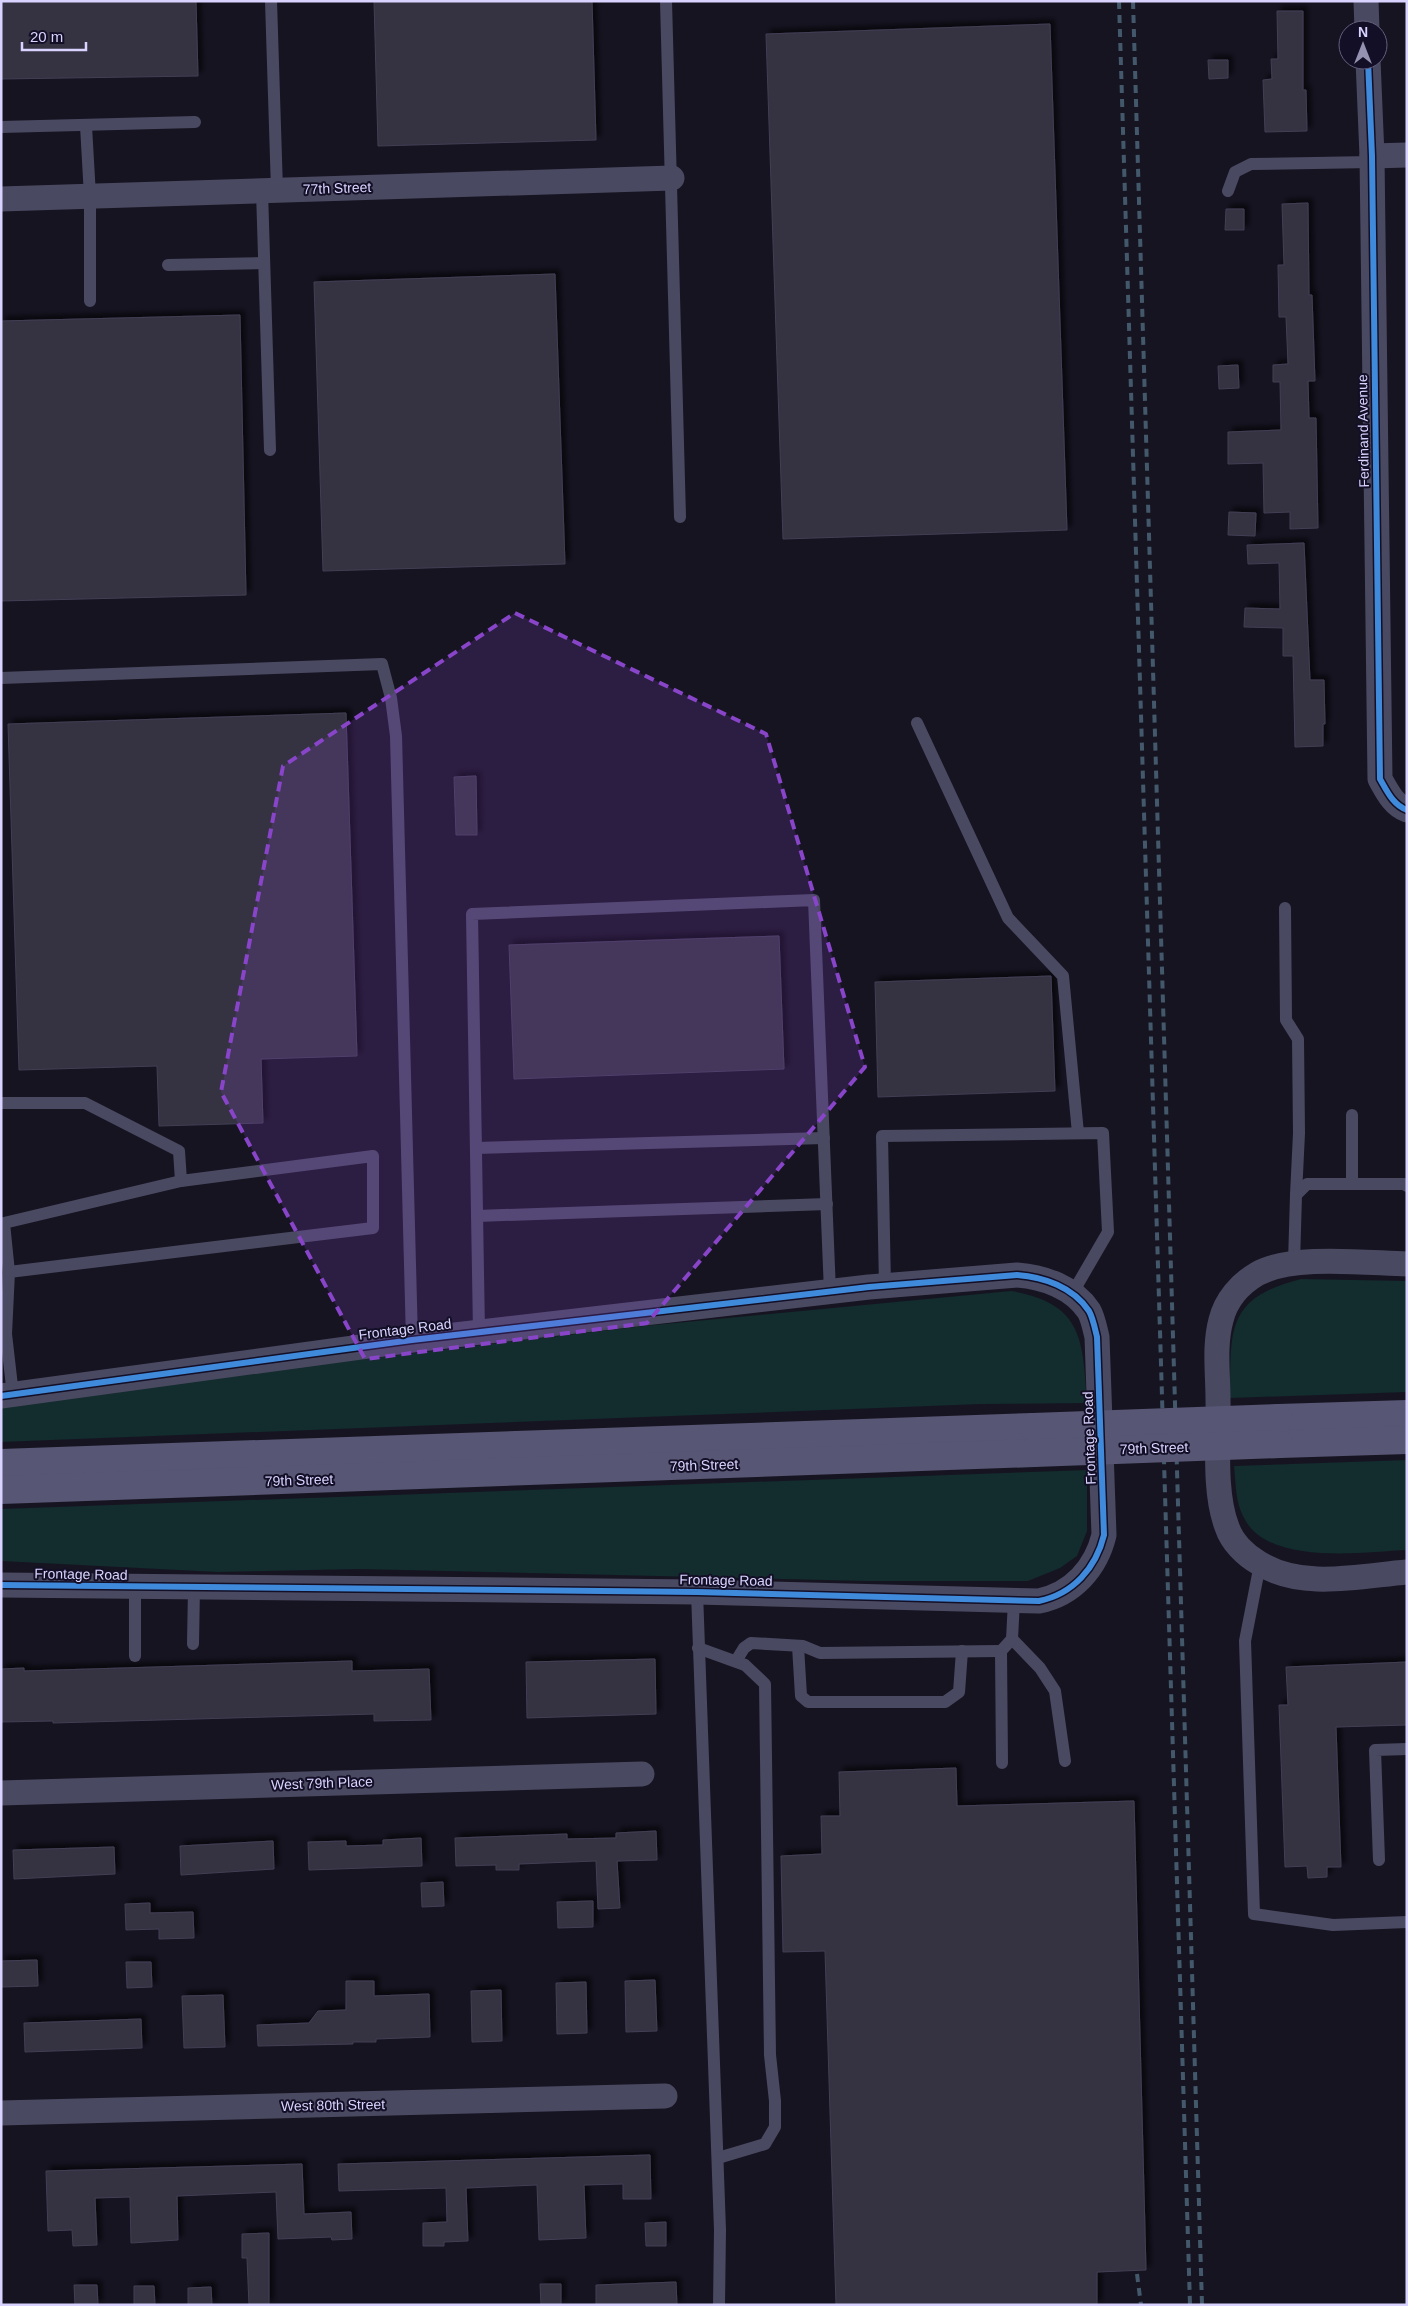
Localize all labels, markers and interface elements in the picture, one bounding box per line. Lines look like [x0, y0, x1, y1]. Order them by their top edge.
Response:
scale bar [22, 20, 86, 52]
north arrow [1338, 20, 1388, 70]
text: N [1358, 24, 1368, 40]
text: 20 m [30, 28, 63, 45]
street label: 77th Street [302, 179, 372, 197]
street label: Ferdinand Avenue [1354, 374, 1372, 488]
street label: Frontage Road [358, 1315, 452, 1343]
street label: Frontage Road [1079, 1391, 1099, 1485]
street label: 79th Street [1119, 1439, 1189, 1457]
street label: 79th Street [669, 1456, 739, 1474]
street label: 79th Street [264, 1471, 334, 1489]
street label: Frontage Road [34, 1565, 128, 1583]
street label: Frontage Road [679, 1571, 773, 1589]
street label: West 79th Place [271, 1773, 373, 1793]
street label: West 80th Street [281, 2096, 385, 2114]

